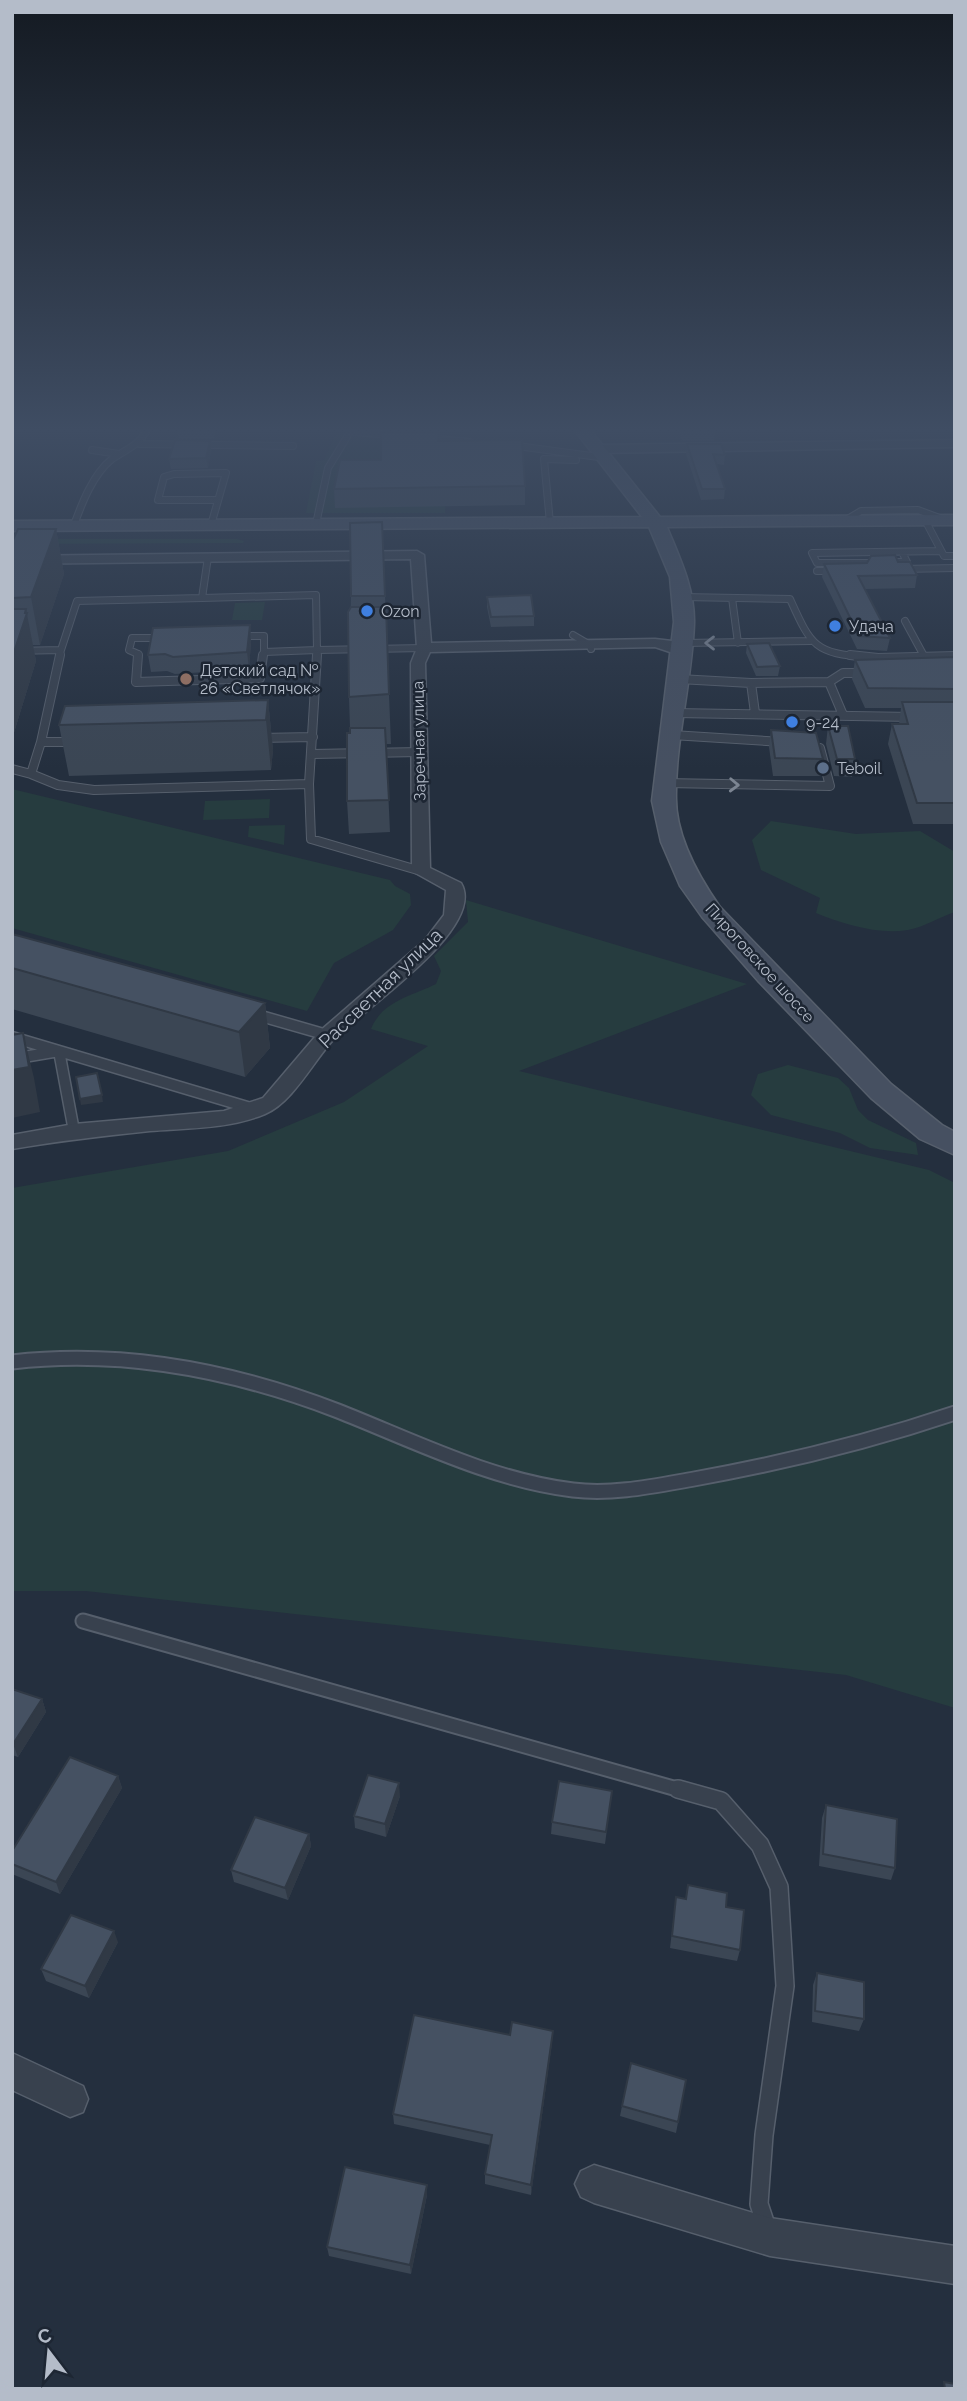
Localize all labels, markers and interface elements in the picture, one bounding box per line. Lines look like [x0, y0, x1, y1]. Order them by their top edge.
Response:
place label: Ozon [381, 602, 420, 621]
marker: Ozon [359, 603, 375, 619]
place label: Удача [849, 617, 894, 636]
marker: Удача [827, 618, 843, 634]
one-way arrow [705, 635, 715, 651]
place label: Детский сад № 26 «Светлячок» [200, 661, 320, 698]
marker: Детский сад № 26 «Светлячок» [178, 671, 194, 687]
street label: Заречная улица [408, 681, 430, 801]
place label: 9-24 [806, 713, 839, 732]
marker: 9-24 [784, 714, 800, 730]
place label: Teboil [837, 759, 882, 778]
marker: Teboil [815, 760, 831, 776]
one-way arrow [729, 777, 739, 793]
street label: Пироговское шоссе [702, 900, 818, 1026]
street label: Рассветная улица [314, 924, 446, 1052]
north arrow [14, 2317, 84, 2387]
text: С [35, 2323, 54, 2348]

